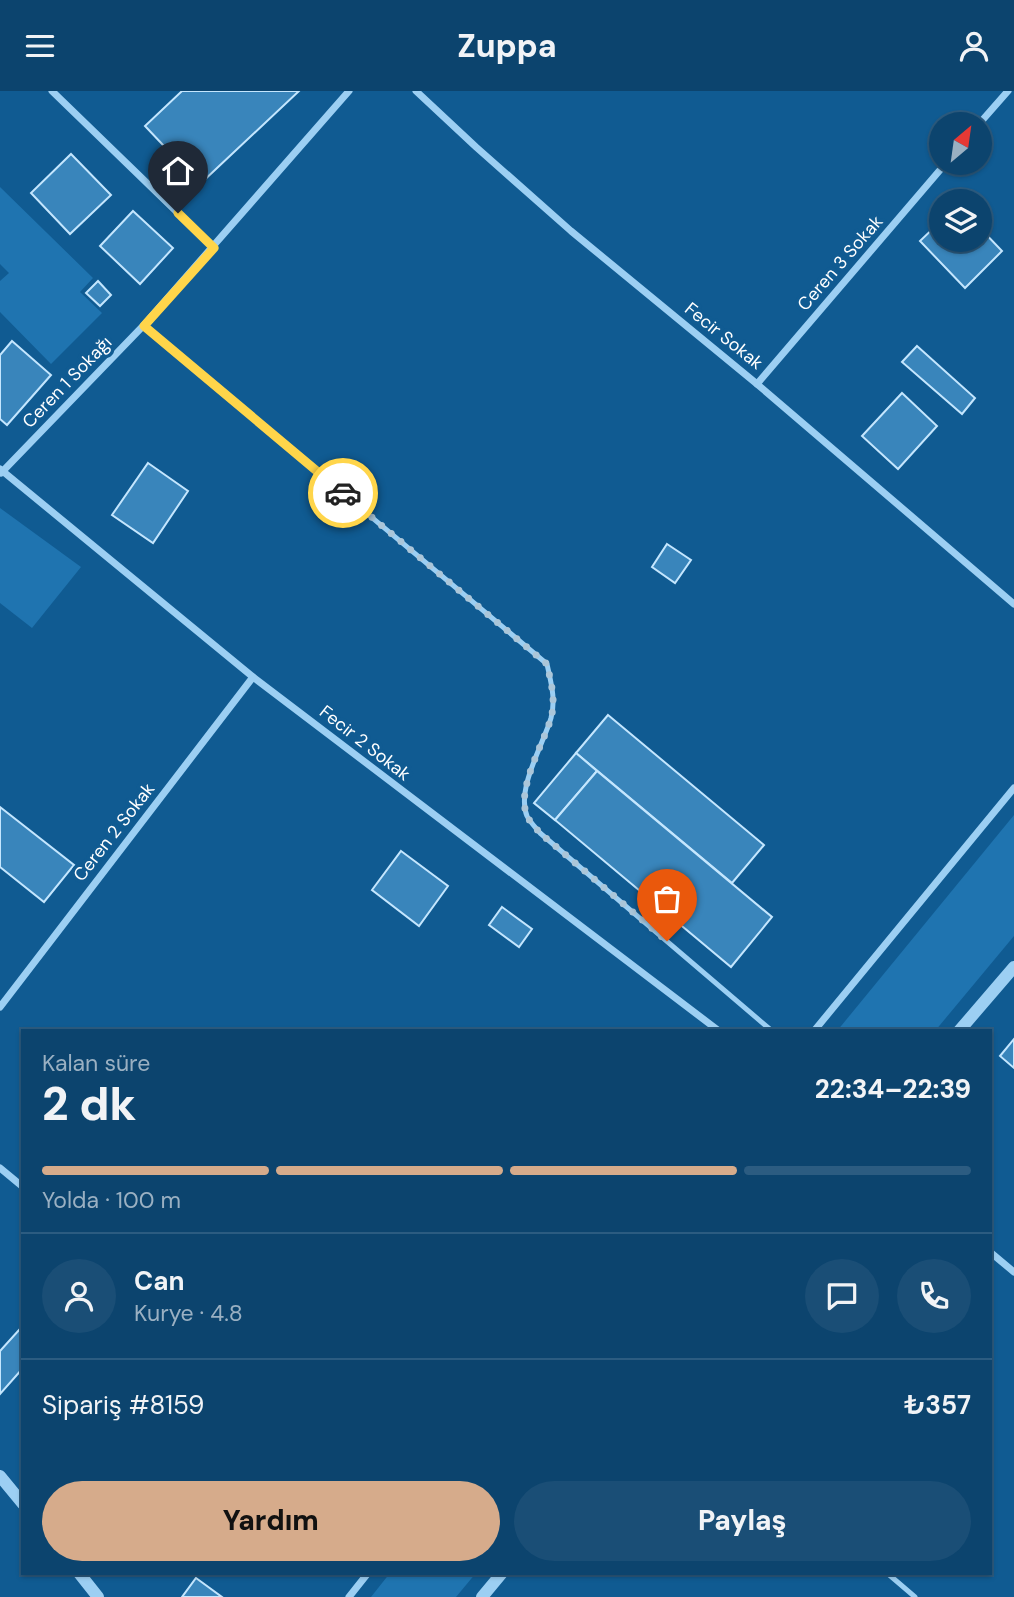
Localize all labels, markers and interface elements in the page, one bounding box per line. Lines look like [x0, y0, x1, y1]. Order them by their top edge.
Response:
text: Zuppa [457, 25, 557, 67]
icon: menu [21, 27, 59, 65]
icon: person [955, 27, 993, 65]
north arrow [929, 112, 992, 175]
map controls [929, 112, 992, 252]
pin [148, 141, 208, 213]
icon: home [159, 152, 197, 190]
button: layers [929, 189, 992, 252]
street label: Ceren 3 Sokak [792, 210, 888, 316]
street label: Fecir Sokak [680, 297, 768, 375]
street label: Ceren 1 Sokağı [17, 331, 117, 433]
courier [308, 458, 378, 528]
icon: car [324, 474, 362, 512]
street label: Fecir 2 Sokak [315, 700, 415, 786]
street label: Ceren 2 Sokak [68, 778, 160, 886]
pin [637, 869, 697, 941]
icon: bag [648, 880, 686, 918]
text: Kalan süre [42, 1048, 150, 1078]
text: 22:34–22:39 [815, 1072, 971, 1106]
text: 2 dk [42, 1074, 136, 1134]
text: Yolda · 100 m [42, 1185, 181, 1215]
button: person [42, 1259, 116, 1333]
button: chat [805, 1259, 879, 1333]
button: phone [897, 1259, 971, 1333]
text: Can [134, 1264, 184, 1298]
text: Kurye · 4.8 [134, 1298, 243, 1328]
text: Sipariş #8159 [42, 1388, 204, 1422]
text: ₺357 [904, 1388, 971, 1422]
button: Yardım [42, 1481, 500, 1561]
button: Paylaş [514, 1481, 971, 1561]

